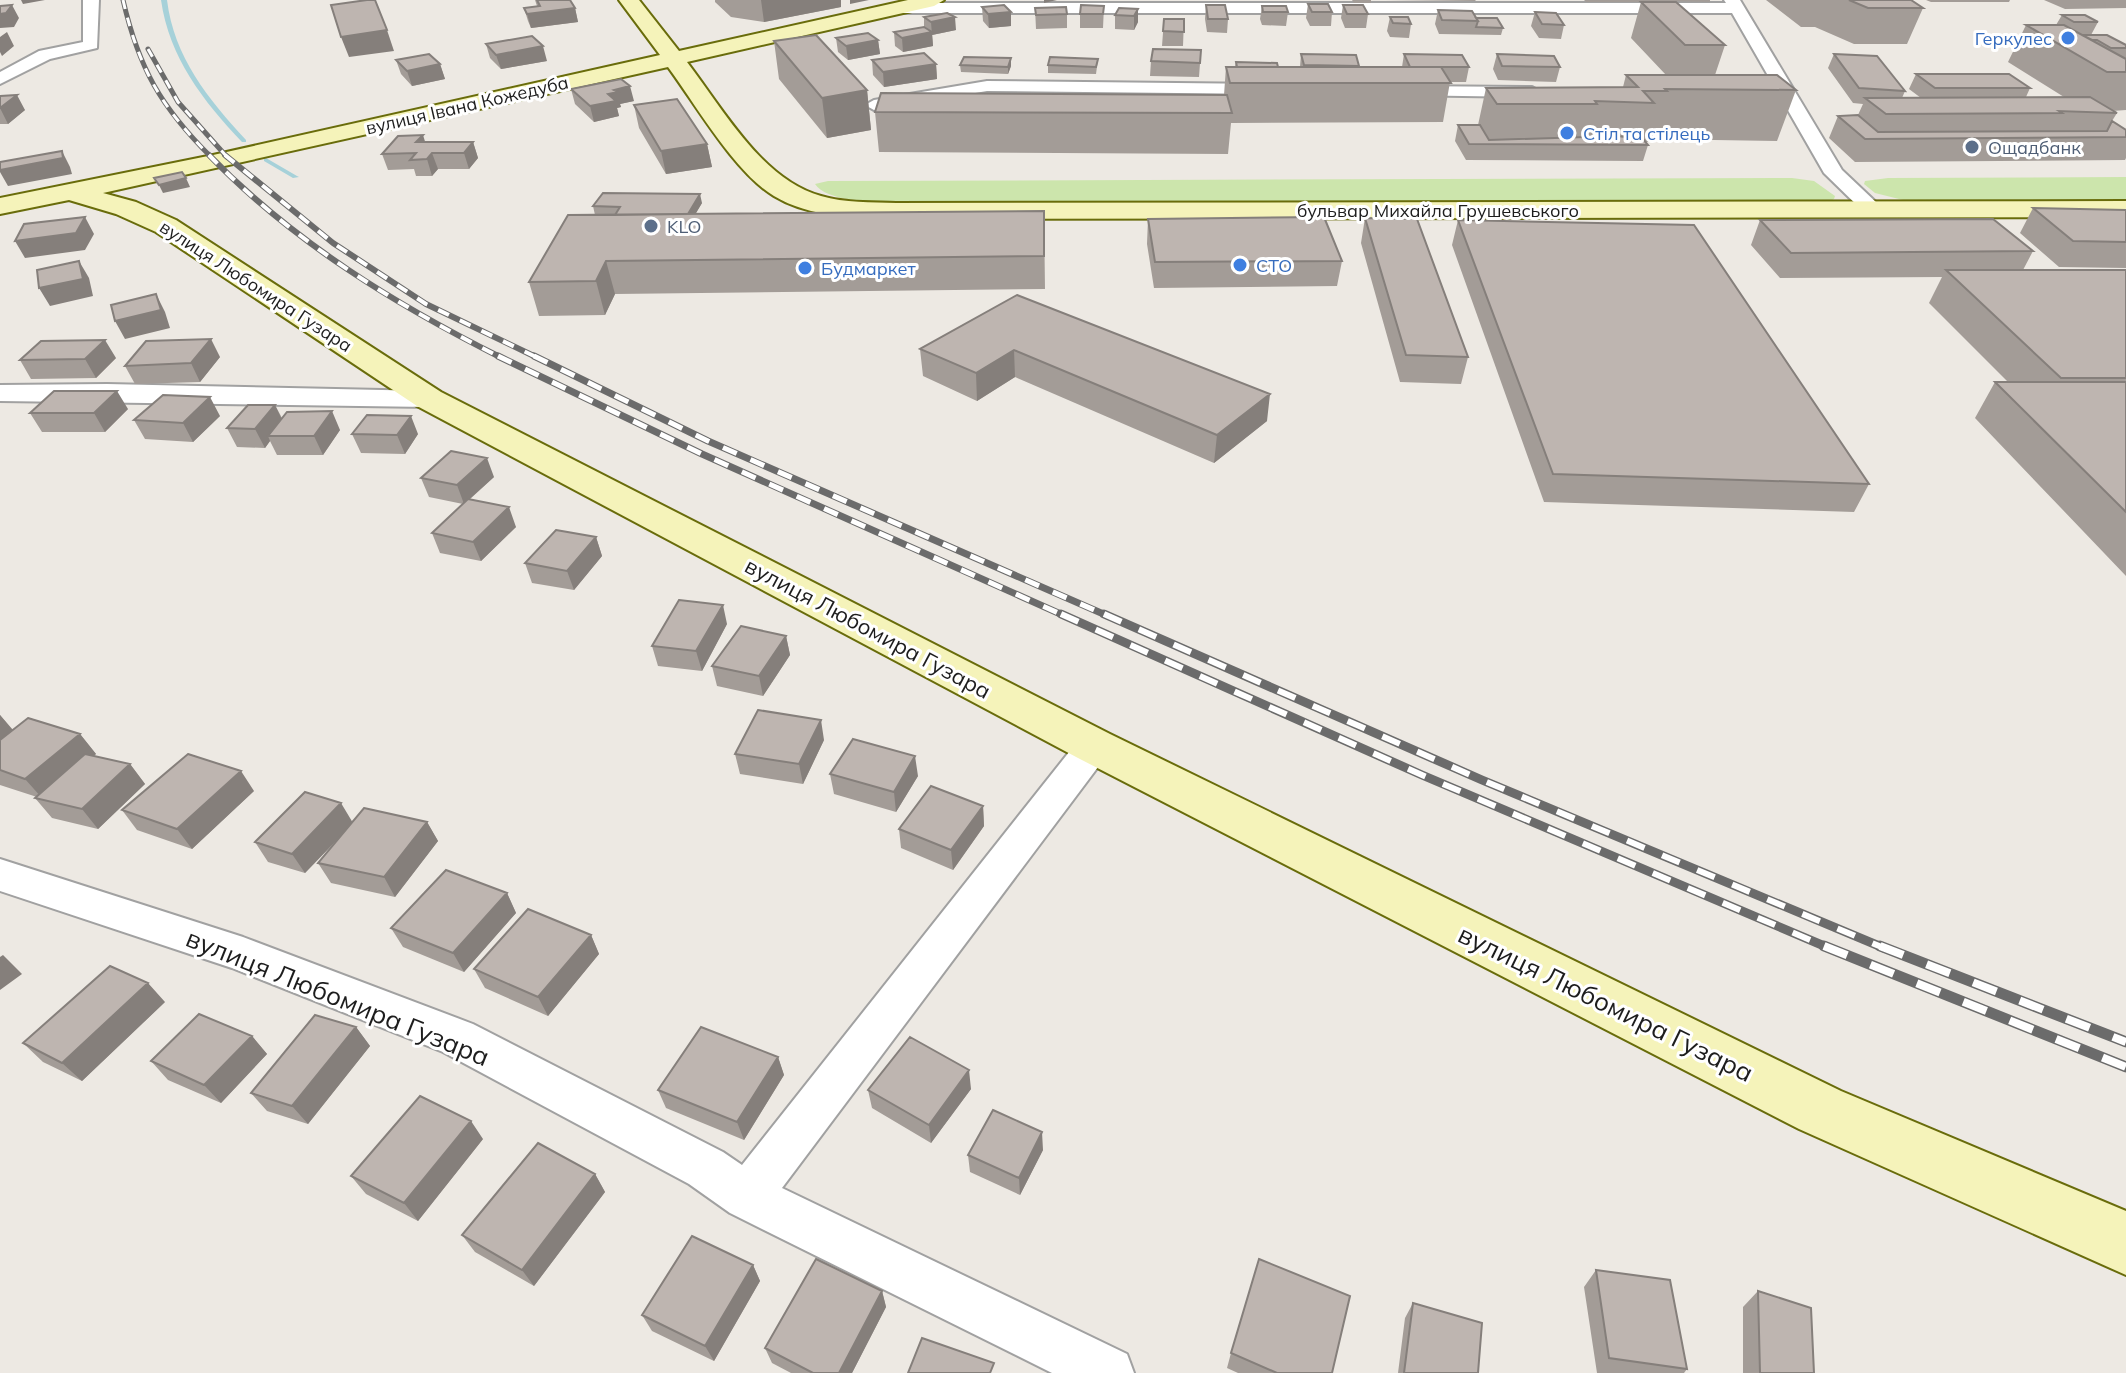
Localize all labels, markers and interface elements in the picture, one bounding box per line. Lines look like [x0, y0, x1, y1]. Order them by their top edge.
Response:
place label: Геркулес [1975, 27, 2052, 50]
marker: Геркулес [2059, 29, 2077, 47]
street label: вулиця Івана Кожедуба [364, 71, 570, 139]
place label: Стіл та стілець [1583, 122, 1710, 145]
marker: Стіл та стілець [1558, 124, 1576, 142]
place label: Ощадбанк [1988, 136, 2081, 159]
marker: Ощадбанк [1963, 138, 1981, 156]
street label: бульвар Михайла Грушевського [1297, 199, 1579, 222]
street label: вулиця Любомира Гузара [156, 215, 356, 357]
place label: KLO [667, 215, 701, 238]
marker: KLO [642, 217, 660, 235]
place label: СТО [1256, 254, 1292, 277]
marker: СТО [1231, 256, 1249, 274]
place label: Будмаркет [821, 257, 916, 280]
marker: Будмаркет [796, 259, 814, 277]
street label: вулиця Любомира Гузара [740, 551, 996, 705]
street label: вулиця Любомира Гузара [1453, 917, 1759, 1089]
street label: вулиця Любомира Гузара [181, 921, 495, 1073]

